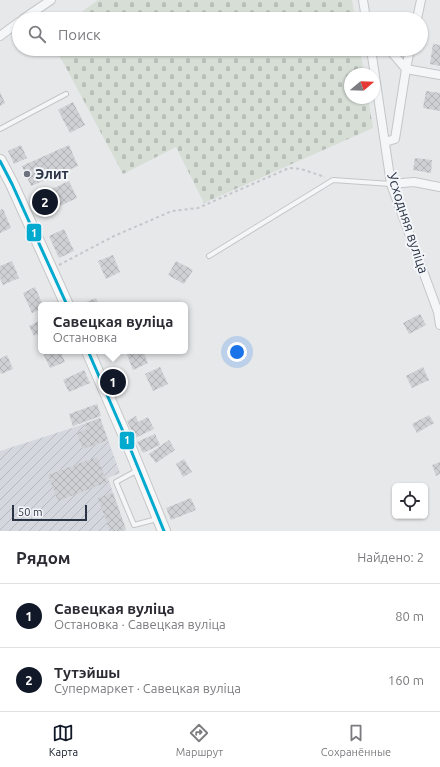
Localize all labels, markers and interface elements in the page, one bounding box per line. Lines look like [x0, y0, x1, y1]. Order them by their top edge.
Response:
search box [12, 12, 428, 56]
icon: search [26, 23, 48, 45]
text: Поиск [58, 26, 101, 43]
north arrow [344, 68, 380, 104]
place label: Элит [35, 166, 69, 182]
marker: Элит [22, 169, 32, 179]
street label: Усходняя вуліца [384, 171, 432, 275]
pin: 2 [32, 187, 58, 217]
line badge: 1 [26, 223, 42, 242]
text: 1 [31, 227, 37, 239]
popup [38, 302, 188, 354]
text: Савецкая вуліца [53, 313, 173, 330]
text: Остановка [53, 330, 117, 344]
your location [227, 342, 247, 362]
pin: 1 [100, 367, 126, 397]
line badge: 1 [119, 431, 135, 450]
text: 1 [124, 434, 130, 446]
map controls [392, 483, 428, 519]
button: locate [392, 483, 428, 519]
scale bar [12, 503, 87, 522]
text: 50 m [18, 506, 42, 518]
text: Рядом [16, 548, 71, 567]
text: Найдено: 2 [357, 550, 424, 564]
text: Савецкая вуліца [54, 600, 175, 617]
text: 1 [25, 609, 33, 623]
text: 80 m [395, 609, 424, 623]
text: Остановка · Савецкая вуліца [54, 617, 226, 631]
text: Тутэйшы [54, 664, 120, 681]
text: 2 [25, 673, 33, 687]
text: 160 m [388, 673, 424, 687]
text: Супермаркет · Савецкая вуліца [54, 681, 241, 695]
tab: Карта [49, 722, 78, 758]
tab: Маршрут [176, 722, 223, 758]
tab: Сохранённые [321, 722, 391, 758]

